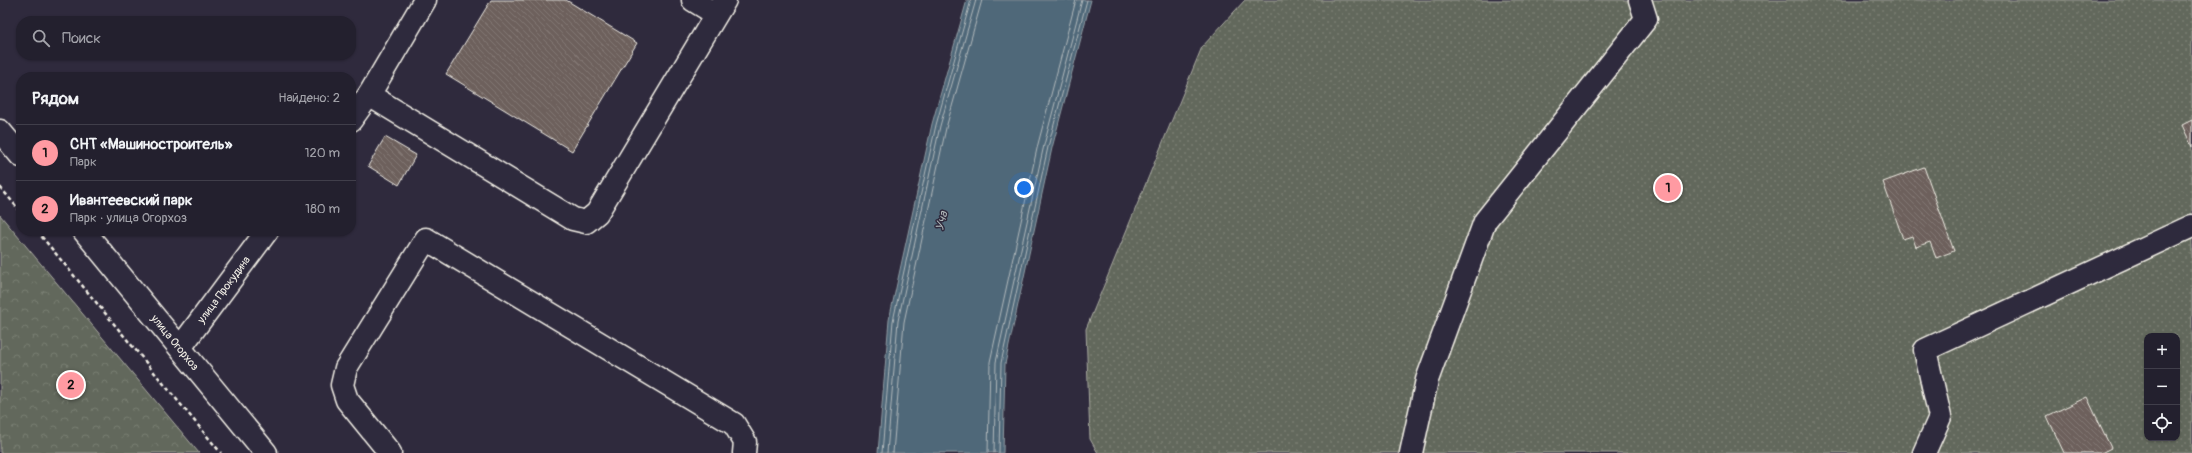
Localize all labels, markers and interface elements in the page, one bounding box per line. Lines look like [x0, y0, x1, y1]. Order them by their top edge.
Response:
search box [16, 16, 356, 60]
icon: search [30, 27, 52, 49]
text: Поиск [62, 29, 101, 48]
text: Рядом [32, 88, 79, 109]
text: Найдено: 2 [278, 90, 340, 106]
text: СНТ «Машиностроитель» [70, 135, 232, 154]
text: 1 [42, 145, 48, 161]
text: 120 m [304, 145, 340, 161]
text: Парк [70, 154, 97, 170]
pin: 1 [1655, 173, 1681, 203]
your location [1014, 178, 1034, 198]
text: Ивантеевский парк [70, 191, 192, 210]
text: 2 [41, 201, 49, 217]
text: 180 m [305, 201, 340, 217]
water label: Уча [932, 209, 952, 232]
text: Парк · улица Огорхоз [70, 210, 187, 226]
street label: улица Прокудина [194, 253, 253, 326]
street label: улица Огорхоз [148, 311, 202, 373]
map controls [2144, 333, 2180, 441]
button: + [2144, 333, 2180, 369]
button: − [2144, 369, 2180, 405]
pin: 2 [58, 370, 84, 400]
button: locate [2144, 405, 2180, 441]

